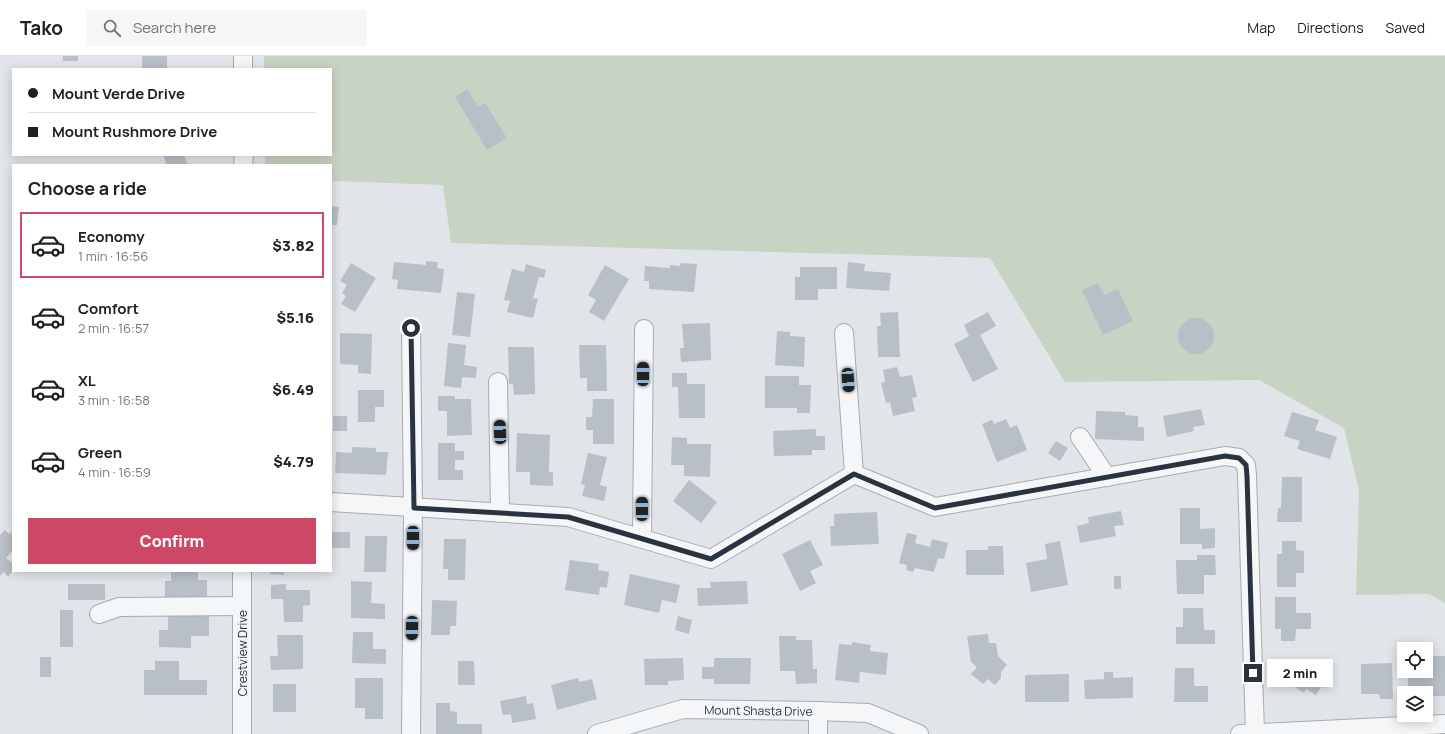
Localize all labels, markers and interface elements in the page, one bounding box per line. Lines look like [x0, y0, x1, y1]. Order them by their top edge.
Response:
search box [87, 10, 367, 46]
text: Tako [20, 15, 63, 41]
icon: search [101, 17, 123, 39]
text: Search here [133, 17, 216, 38]
text: Map [1247, 18, 1275, 37]
text: Directions [1297, 18, 1364, 37]
text: Saved [1386, 18, 1425, 37]
text: Mount Verde Drive [52, 83, 185, 104]
text: Mount Rushmore Drive [52, 121, 217, 142]
text: Choose a ride [28, 176, 147, 200]
text: Economy [78, 226, 145, 247]
icon: car [30, 227, 66, 263]
text: $3.82 [272, 235, 314, 256]
text: 1 min · 16:56 [78, 247, 148, 265]
text: Comfort [78, 298, 139, 319]
icon: car [30, 299, 66, 335]
text: $5.16 [276, 307, 314, 328]
text: 2 min · 16:57 [78, 319, 149, 337]
route start [402, 319, 420, 337]
car [637, 362, 649, 386]
car [841, 368, 855, 392]
text: XL [78, 370, 96, 391]
icon: car [30, 371, 66, 407]
text: $6.49 [272, 379, 314, 400]
text: 3 min · 16:58 [78, 391, 150, 409]
car [494, 420, 506, 444]
text: Green [78, 442, 122, 463]
icon: car [30, 443, 66, 479]
text: $4.79 [273, 451, 314, 472]
text: 4 min · 16:59 [78, 463, 151, 481]
car [636, 497, 648, 521]
button: Confirm [28, 518, 316, 564]
car [407, 526, 419, 550]
street label: Crestview Drive [234, 610, 251, 696]
car [406, 616, 418, 640]
map controls [1397, 642, 1433, 722]
button: locate [1397, 642, 1433, 678]
callout: 2 min [1267, 659, 1333, 687]
route end [1244, 664, 1262, 682]
text: 2 min [1283, 664, 1317, 682]
button: layers [1397, 686, 1433, 722]
street label: Mount Shasta Drive [704, 701, 813, 719]

